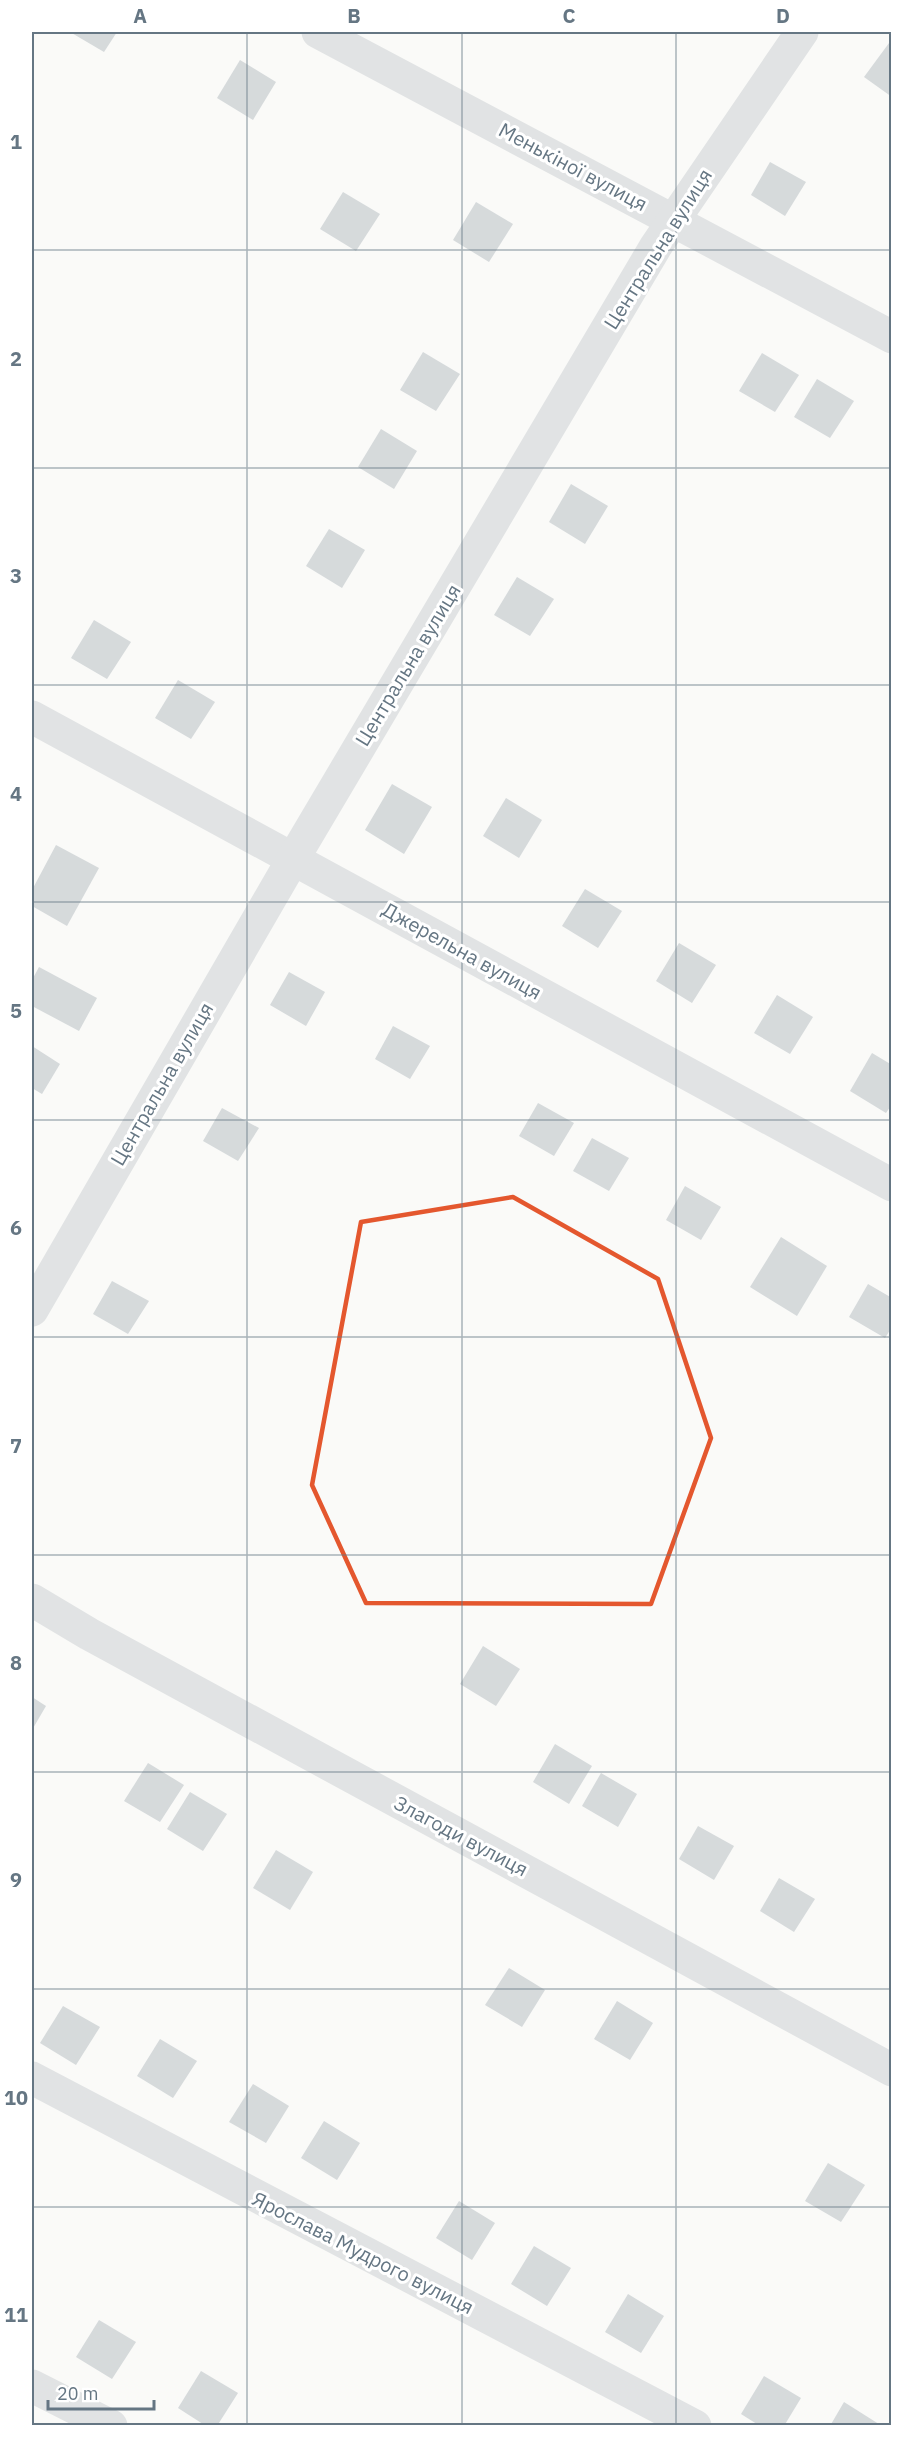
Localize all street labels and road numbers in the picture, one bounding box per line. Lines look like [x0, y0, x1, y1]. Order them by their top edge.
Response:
street label: Менькіної вулиця [494, 116, 652, 217]
street label: Центральна вулиця [597, 163, 718, 334]
street label: Центральна вулиця [348, 579, 467, 751]
street label: Джерельна вулиця [378, 895, 547, 1006]
street label: Центральна вулиця [104, 997, 219, 1170]
street label: Злагоди вулиця [390, 1789, 533, 1882]
street label: Ярослава Мудрого вулиця [248, 2185, 479, 2320]

